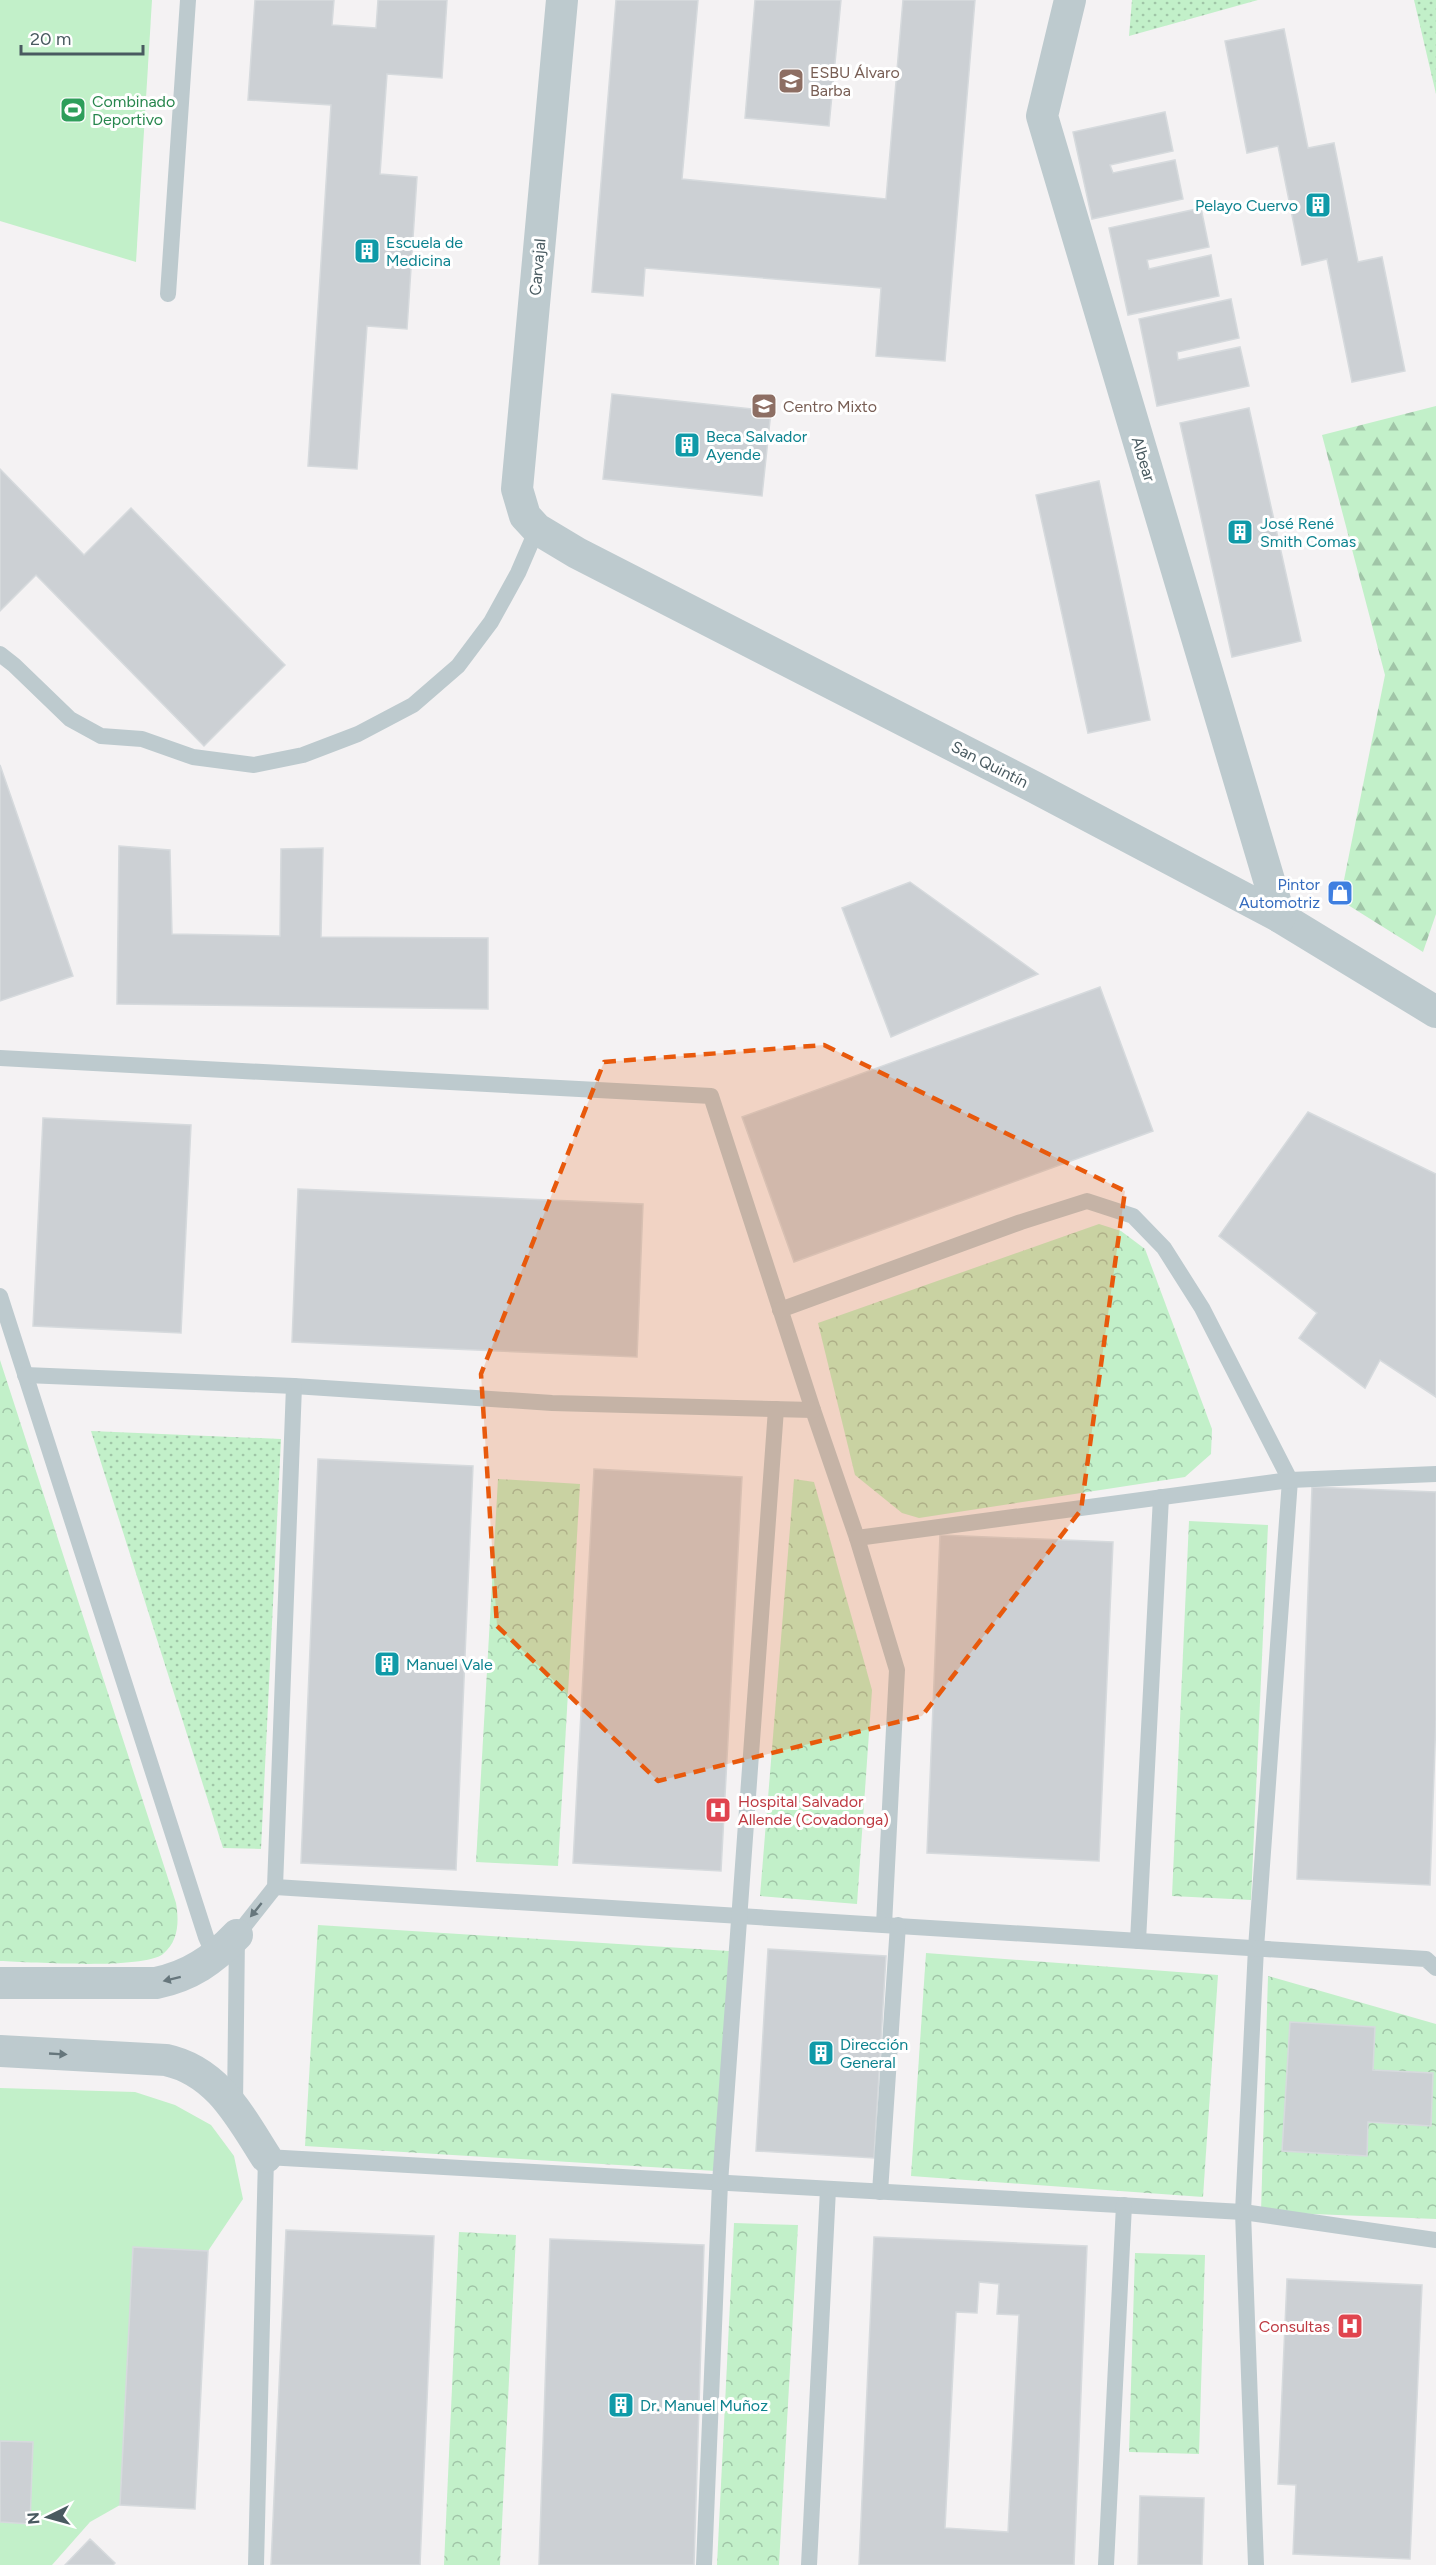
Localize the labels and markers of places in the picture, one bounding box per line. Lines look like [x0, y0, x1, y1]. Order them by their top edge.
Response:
place label: ESBU Álvaro Barba [810, 63, 900, 100]
school or university icon: ESBU Álvaro Barba [776, 66, 806, 96]
place label: Combinado Deportivo [92, 92, 175, 129]
sports icon: Combinado Deportivo [58, 95, 88, 125]
building icon: Pelayo Cuervo [1303, 190, 1333, 220]
place label: Pelayo Cuervo [1195, 196, 1298, 215]
place label: Escuela de Medicina [386, 233, 463, 270]
building icon: Escuela de Medicina [352, 236, 382, 266]
school or university icon: Centro Mixto [749, 391, 779, 421]
place label: Centro Mixto [783, 397, 877, 416]
place label: Beca Salvador Ayende [706, 427, 808, 464]
building icon: Beca Salvador Ayende [672, 430, 702, 460]
place label: José René Smith Comas [1260, 514, 1356, 551]
building icon: José René Smith Comas [1225, 517, 1255, 547]
place label: Pintor Automotriz [1239, 875, 1321, 912]
shop icon: Pintor Automotriz [1325, 878, 1355, 908]
building icon: Manuel Vale [372, 1649, 402, 1679]
place label: Manuel Vale [406, 1655, 493, 1674]
place label: Hospital Salvador Allende (Covadonga) [738, 1792, 889, 1829]
hospital icon: Hospital Salvador Allende (Covadonga) [703, 1795, 733, 1825]
place label: Dirección General [840, 2035, 908, 2072]
building icon: Dirección General [806, 2038, 836, 2068]
hospital icon: Consultas [1335, 2311, 1365, 2341]
place label: Consultas [1259, 2317, 1330, 2336]
building icon: Dr. Manuel Muñoz [606, 2390, 636, 2420]
place label: Dr. Manuel Muñoz [640, 2396, 768, 2415]

